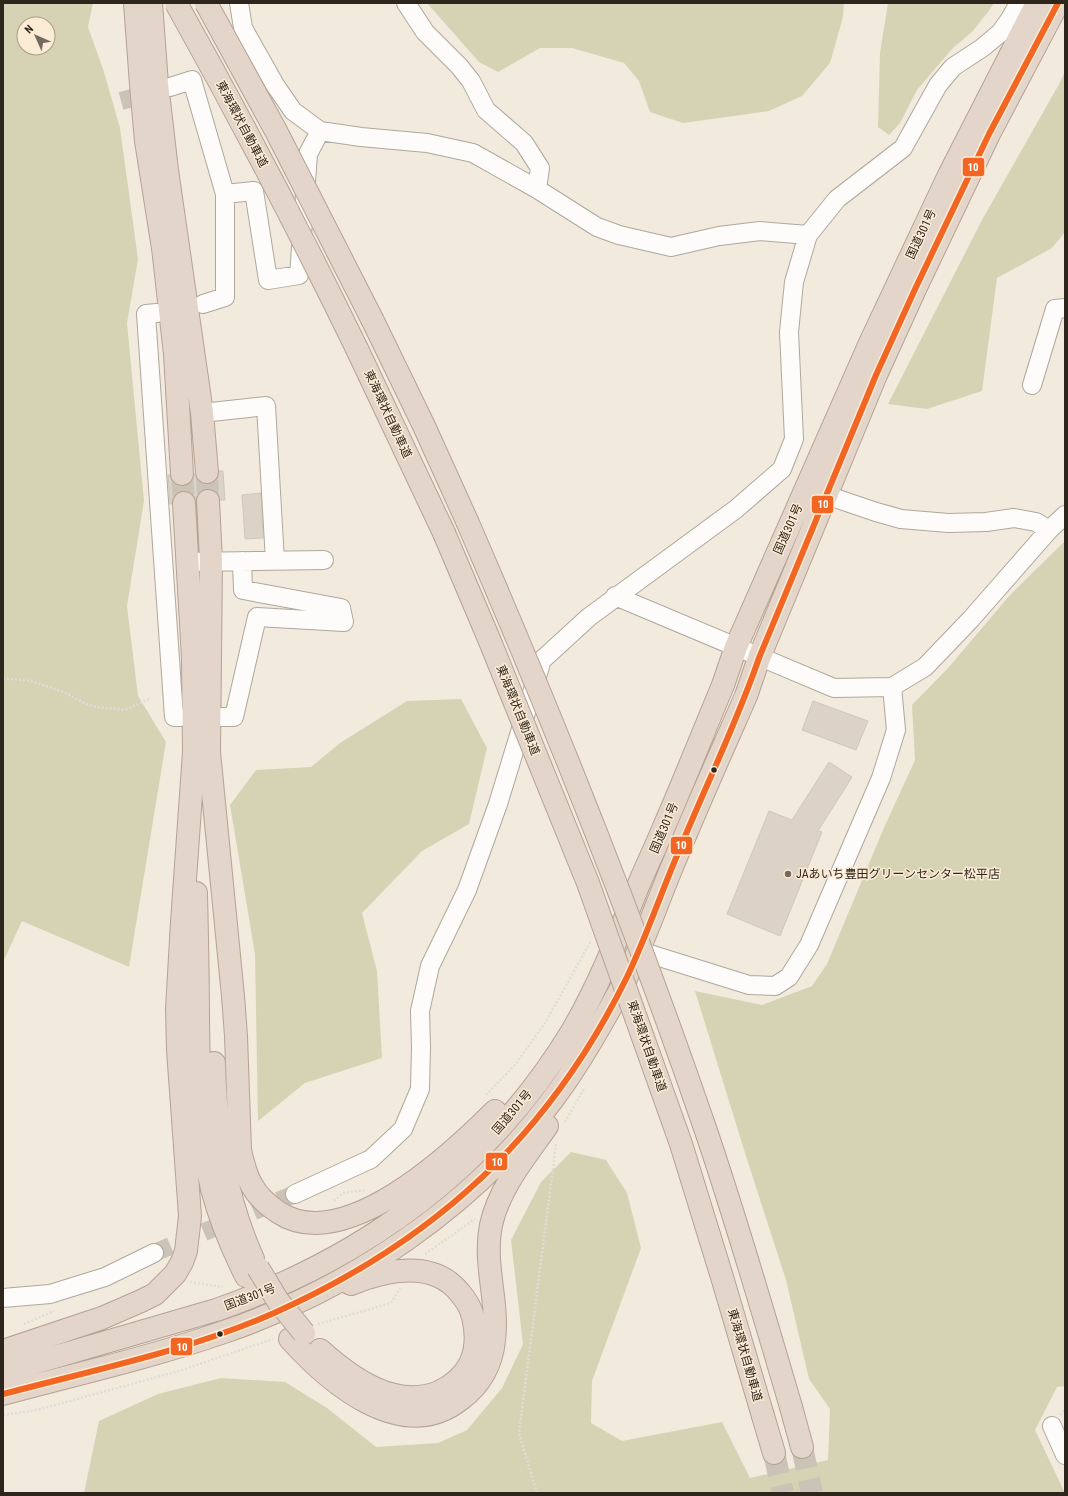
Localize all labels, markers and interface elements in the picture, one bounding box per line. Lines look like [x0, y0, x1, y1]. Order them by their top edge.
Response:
north arrow [16, 16, 56, 56]
text: N [22, 22, 36, 36]
street label: 東海環状自動車道 [213, 78, 271, 170]
line badge: 10 [962, 157, 985, 177]
text: 10 [967, 161, 979, 174]
street label: 国道301号 [903, 207, 939, 261]
street label: 東海環状自動車道 [361, 368, 415, 460]
line badge: 10 [811, 495, 834, 514]
text: 10 [817, 498, 829, 511]
street label: 国道301号 [771, 502, 805, 556]
street label: 東海環状自動車道 [494, 663, 542, 757]
unlabelled marker [709, 765, 719, 775]
street label: 国道301号 [647, 801, 681, 855]
line badge: 10 [670, 836, 693, 855]
text: 10 [675, 839, 687, 852]
place label: JAあいち豊田グリーンセンター松平店 [796, 867, 1000, 881]
marker: JAあいち豊田グリーンセンター松平店 [783, 869, 793, 879]
street label: 東海環状自動車道 [625, 998, 669, 1094]
street label: 国道301号 [489, 1087, 535, 1137]
line badge: 10 [485, 1152, 508, 1171]
text: 10 [491, 1156, 503, 1169]
street label: 国道301号 [222, 1281, 278, 1313]
street label: 東海環状自動車道 [725, 1307, 765, 1403]
unlabelled marker [215, 1329, 225, 1339]
line badge: 10 [170, 1337, 193, 1356]
text: 10 [176, 1341, 188, 1354]

